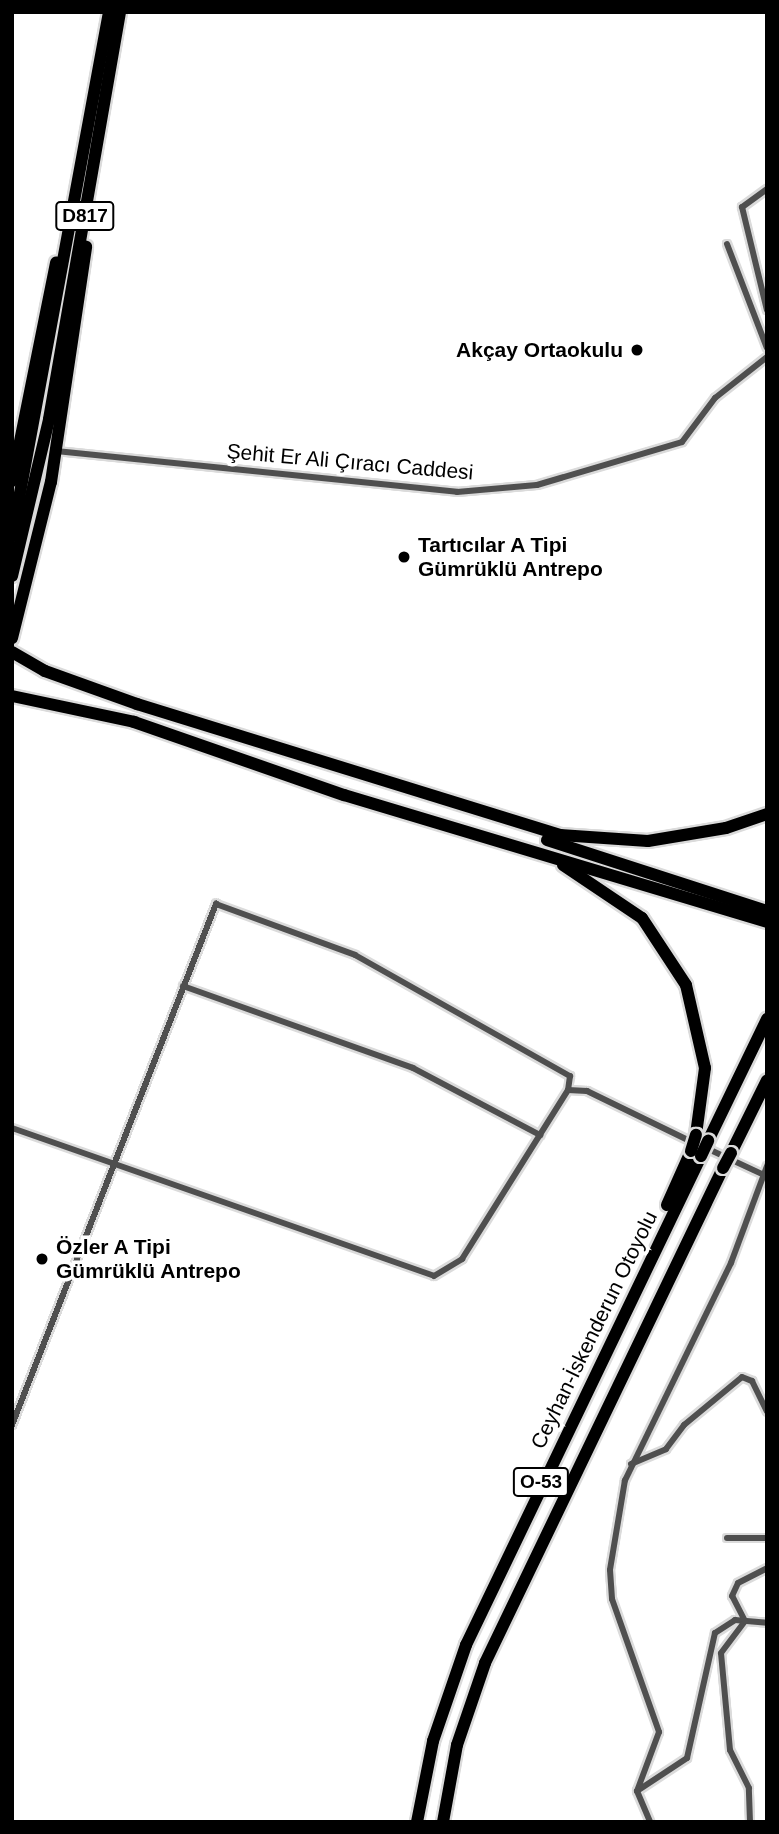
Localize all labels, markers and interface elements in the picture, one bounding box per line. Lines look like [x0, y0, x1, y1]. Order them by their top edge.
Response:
road number: D817 [55, 200, 115, 232]
place label: Akçay Ortaokulu [456, 337, 623, 363]
marker: Akçay Ortaokulu [629, 342, 645, 358]
street label: Şehit Er Ali Çıracı Caddesi [225, 439, 475, 485]
place label: Tartıcılar A Tipi Gümrüklü Antrepo [418, 532, 604, 582]
marker: Tartıcılar A Tipi Gümrüklü Antrepo [396, 549, 412, 565]
street label: Ceyhan-İskenderun Otoyolu [525, 1207, 663, 1453]
place label: Özler A Tipi Gümrüklü Antrepo [56, 1234, 242, 1284]
marker: Özler A Tipi Gümrüklü Antrepo [34, 1251, 50, 1267]
road number: O-53 [511, 1466, 571, 1498]

